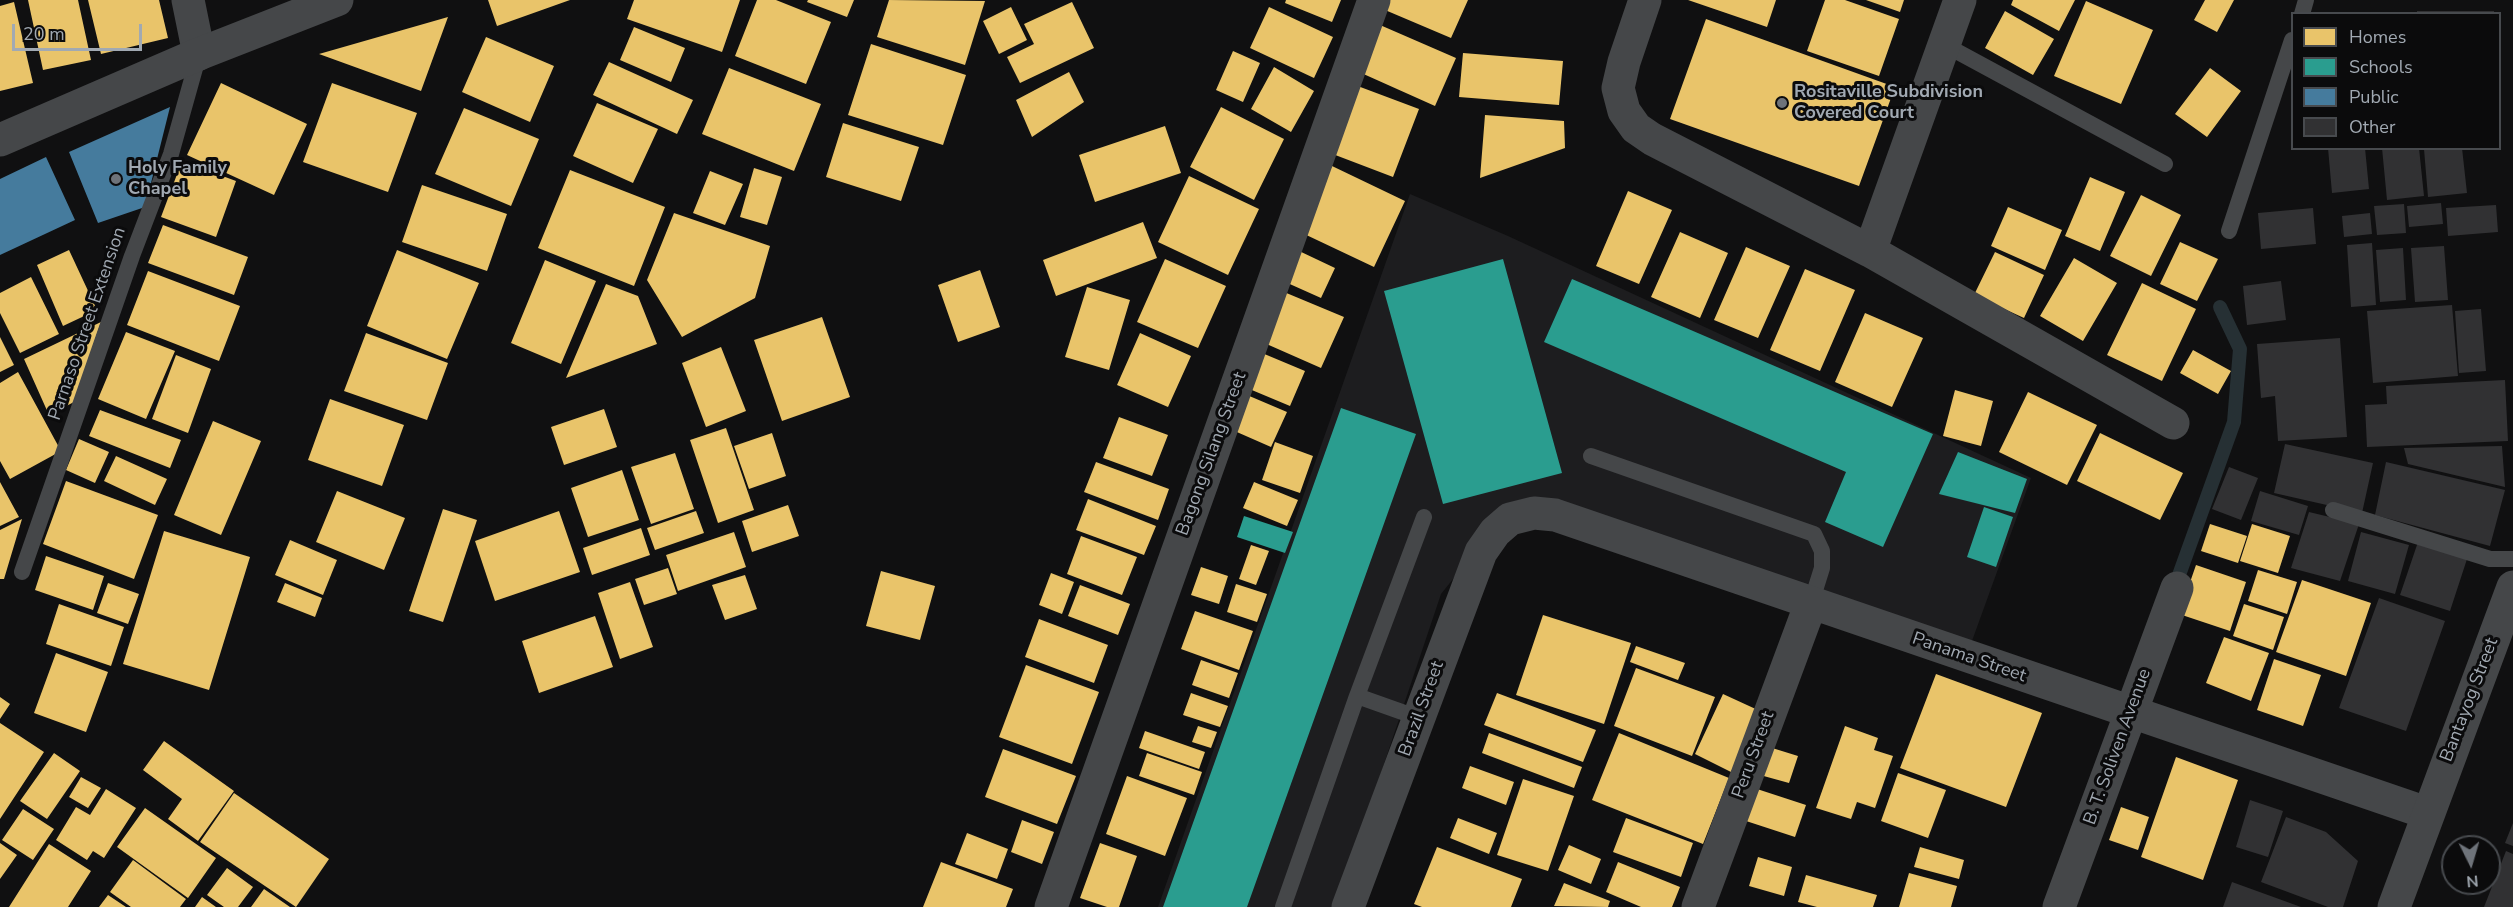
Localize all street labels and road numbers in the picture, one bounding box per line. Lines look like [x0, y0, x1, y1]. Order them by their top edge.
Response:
street label: Parnaso Street Extension [45, 225, 131, 423]
street label: Bagong Silang Street [1172, 369, 1252, 539]
street label: Panama Street [1909, 628, 2029, 688]
street label: Bantayog Street [2436, 635, 2504, 765]
street label: Brazil Street [1395, 658, 1449, 760]
street label: B. T. Soliven Avenue [2080, 666, 2156, 828]
street label: Peru Street [1728, 709, 1780, 801]

